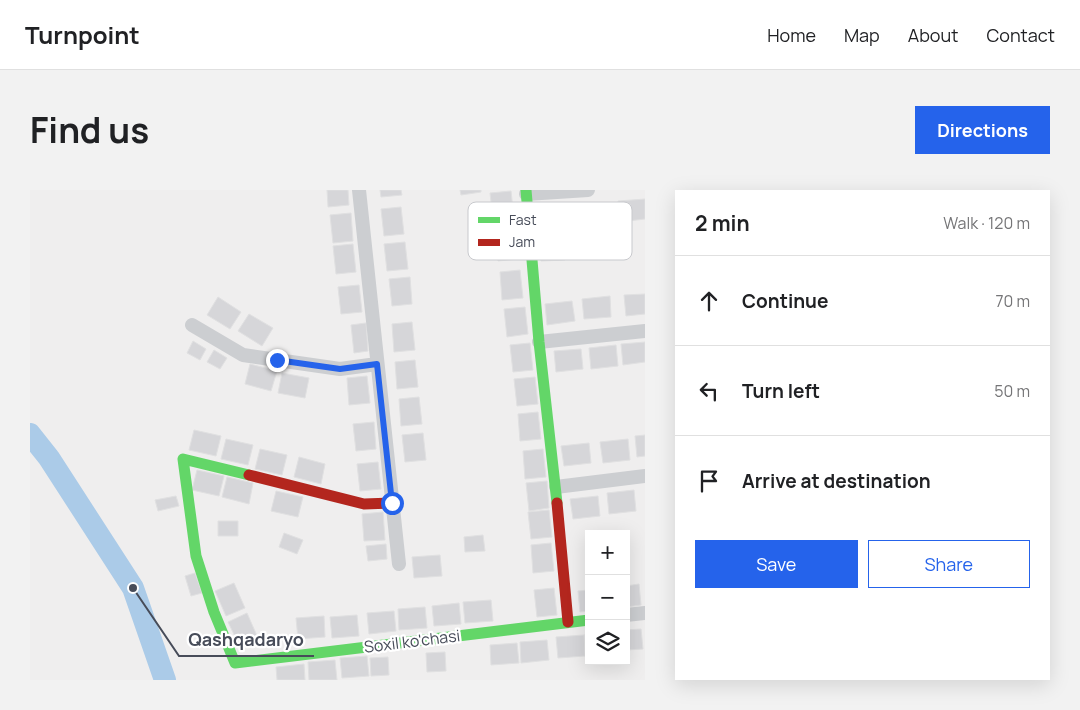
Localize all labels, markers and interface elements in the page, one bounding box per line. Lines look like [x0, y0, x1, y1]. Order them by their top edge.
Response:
text: Turnpoint [25, 18, 140, 51]
text: Home [767, 23, 816, 47]
text: Map [844, 23, 880, 47]
text: About [908, 23, 958, 47]
text: Contact [986, 23, 1055, 47]
text: Find us [30, 106, 149, 154]
button: Directions [915, 106, 1050, 154]
legend [468, 202, 632, 260]
text: 2 min [695, 209, 750, 237]
text: Fast [509, 210, 537, 229]
text: Walk · 120 m [943, 212, 1030, 234]
text: Jam [509, 232, 535, 251]
icon: ahead [695, 287, 723, 315]
text: Continue [742, 288, 828, 314]
text: 70 m [995, 290, 1030, 312]
route end [266, 349, 289, 372]
icon: left [695, 377, 723, 405]
text: Turn left [742, 378, 820, 404]
text: 50 m [994, 380, 1030, 402]
icon: arrive [695, 467, 723, 495]
text: Arrive at destination [742, 468, 931, 494]
route start [381, 492, 404, 515]
map controls [585, 530, 630, 665]
button: + [585, 530, 630, 575]
button: Save [695, 540, 858, 588]
button: Share [868, 540, 1030, 588]
button: − [585, 575, 630, 620]
button: layers [585, 620, 630, 665]
callout: Qashqadaryo [179, 623, 314, 656]
street label: Soxil ko'chasi [363, 624, 461, 658]
text: Qashqadaryo [188, 627, 304, 651]

